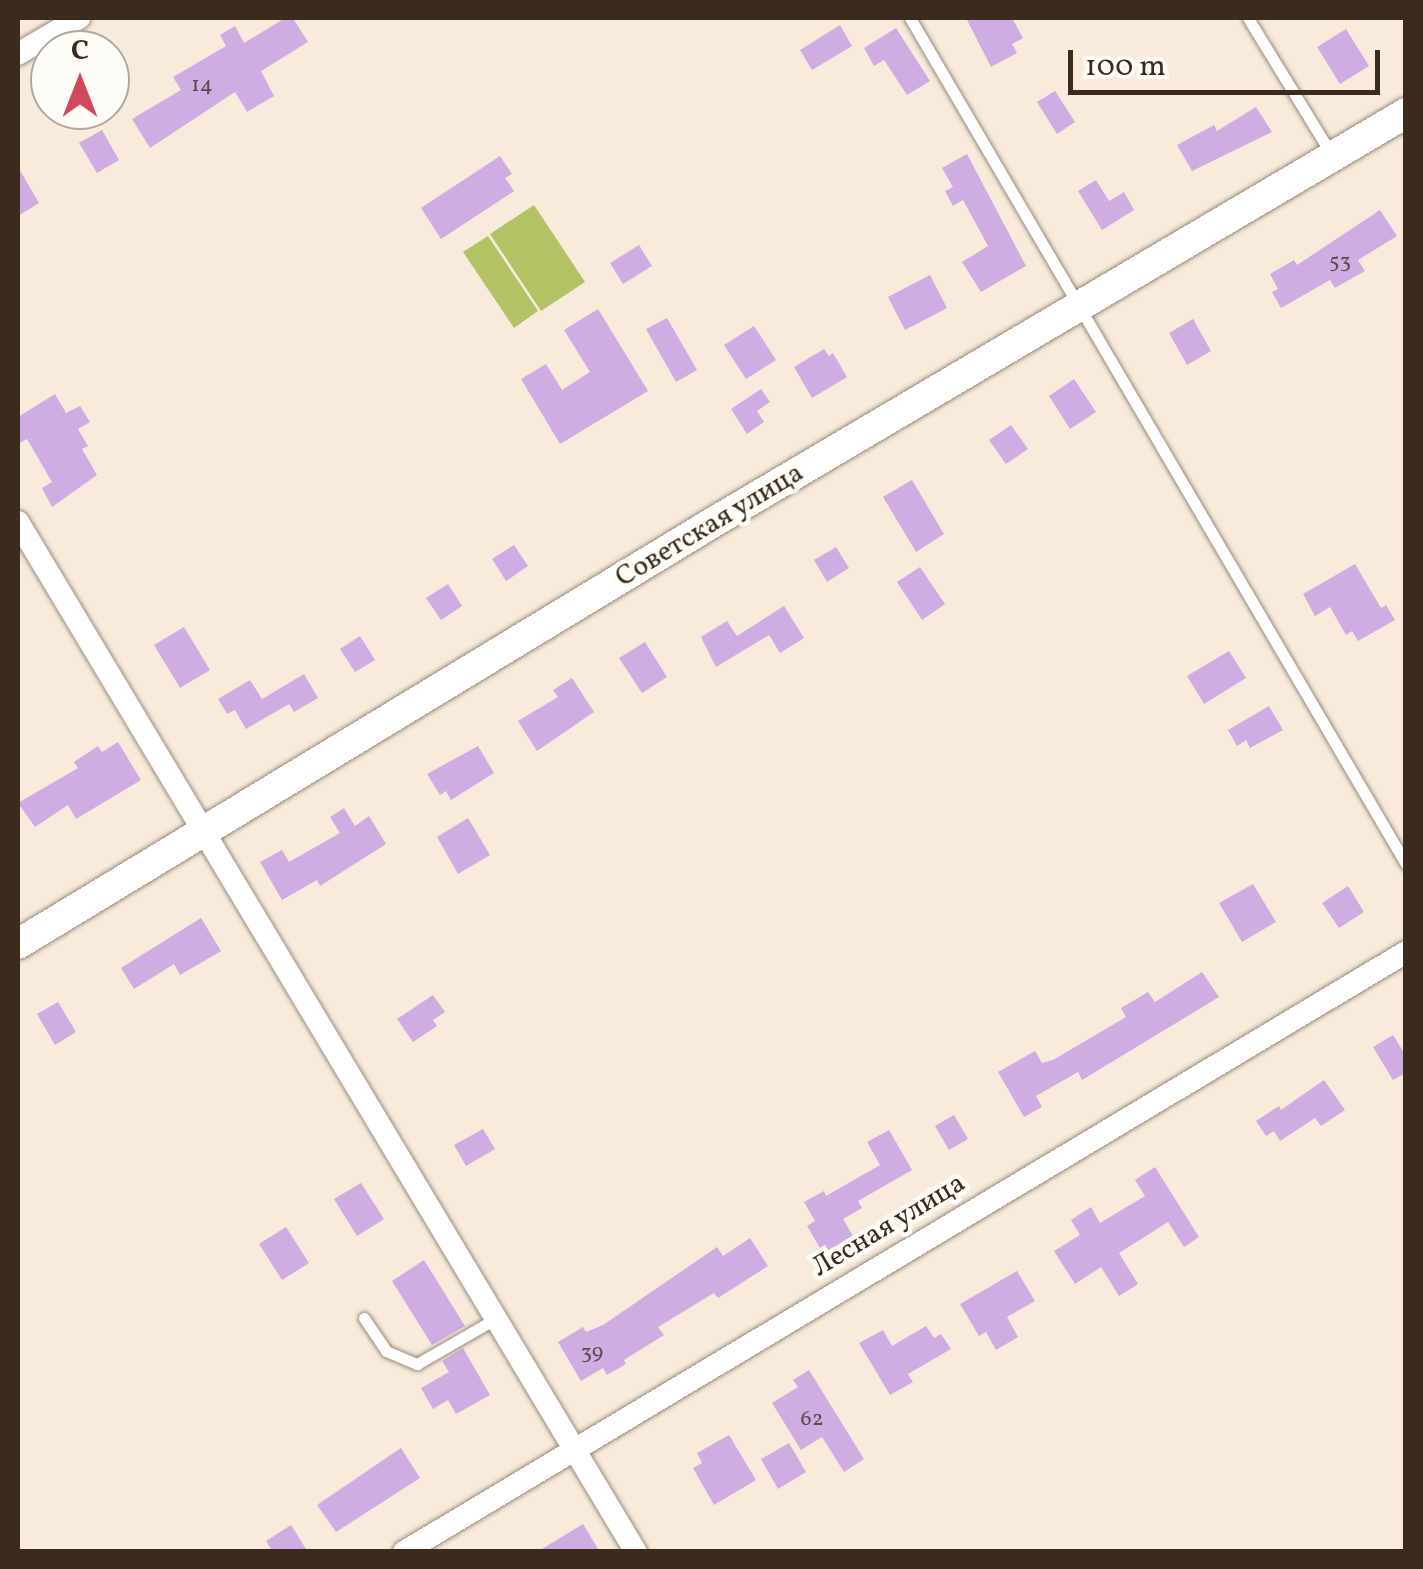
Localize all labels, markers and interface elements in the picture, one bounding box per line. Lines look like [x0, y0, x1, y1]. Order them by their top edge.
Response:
north arrow [30, 30, 130, 130]
scale bar [1073, 30, 1386, 92]
text: С [71, 32, 89, 71]
text: 100 m [1085, 46, 1166, 88]
house number: 14 [191, 73, 213, 99]
house number: 53 [1329, 249, 1351, 275]
street label: Советская улица [610, 456, 810, 596]
street label: Лесная улица [806, 1167, 972, 1285]
house number: 39 [581, 1340, 603, 1366]
house number: 62 [801, 1407, 823, 1433]

